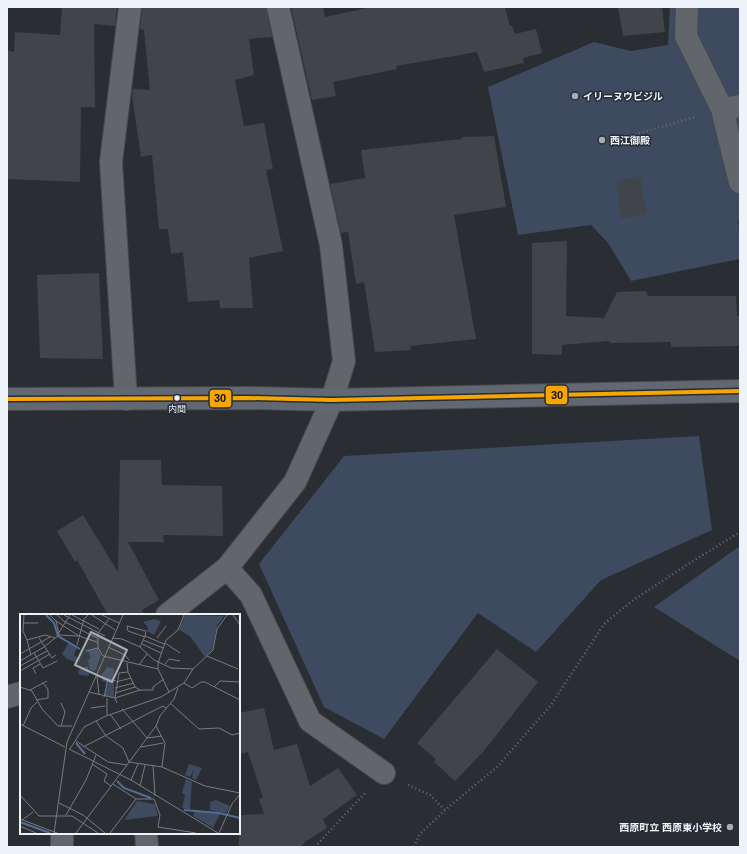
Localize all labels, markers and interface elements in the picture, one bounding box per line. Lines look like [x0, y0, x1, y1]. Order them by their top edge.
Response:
marker: イリーヌウビジル [570, 91, 580, 101]
place label: イリーヌウビジル [583, 91, 663, 102]
marker: 西江御殿 [597, 135, 607, 145]
place label: 西江御殿 [610, 135, 650, 146]
line badge: 30 [545, 385, 568, 405]
line badge: 30 [209, 389, 232, 408]
text: 30 [551, 389, 563, 401]
text: 30 [214, 392, 226, 404]
marker: 内間 [172, 393, 182, 403]
place label: 内間 [168, 404, 186, 414]
inset map [20, 614, 240, 834]
place label: 西原町立 西原東小学校 [619, 822, 722, 833]
marker: 西原町立 西原東小学校 [725, 822, 735, 832]

